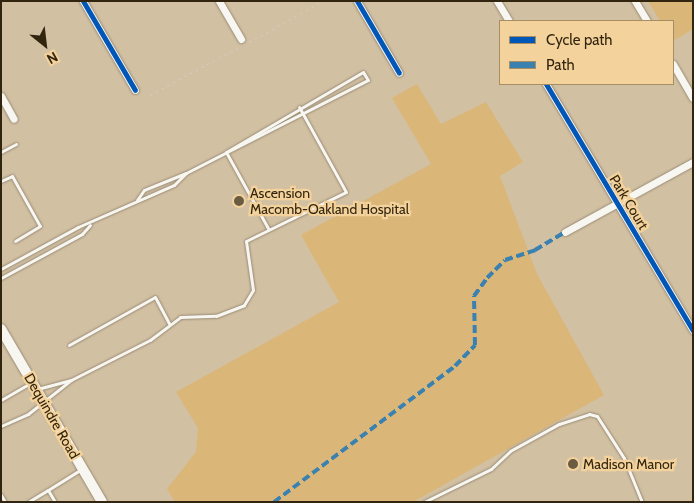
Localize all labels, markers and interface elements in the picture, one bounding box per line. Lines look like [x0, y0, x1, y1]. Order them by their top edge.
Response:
north arrow [20, 20, 70, 70]
legend [499, 20, 674, 85]
text: Cycle path [546, 31, 612, 49]
text: N [44, 48, 61, 68]
text: Path [546, 56, 575, 74]
street label: Park Court [606, 172, 652, 232]
place label: Ascension Macomb-Oakland Hospital [250, 185, 409, 218]
marker: Ascension Macomb-Oakland Hospital [232, 194, 246, 208]
street label: Dequindre Road [21, 370, 83, 462]
place label: Madison Manor [583, 456, 674, 472]
marker: Madison Manor [567, 458, 579, 470]

